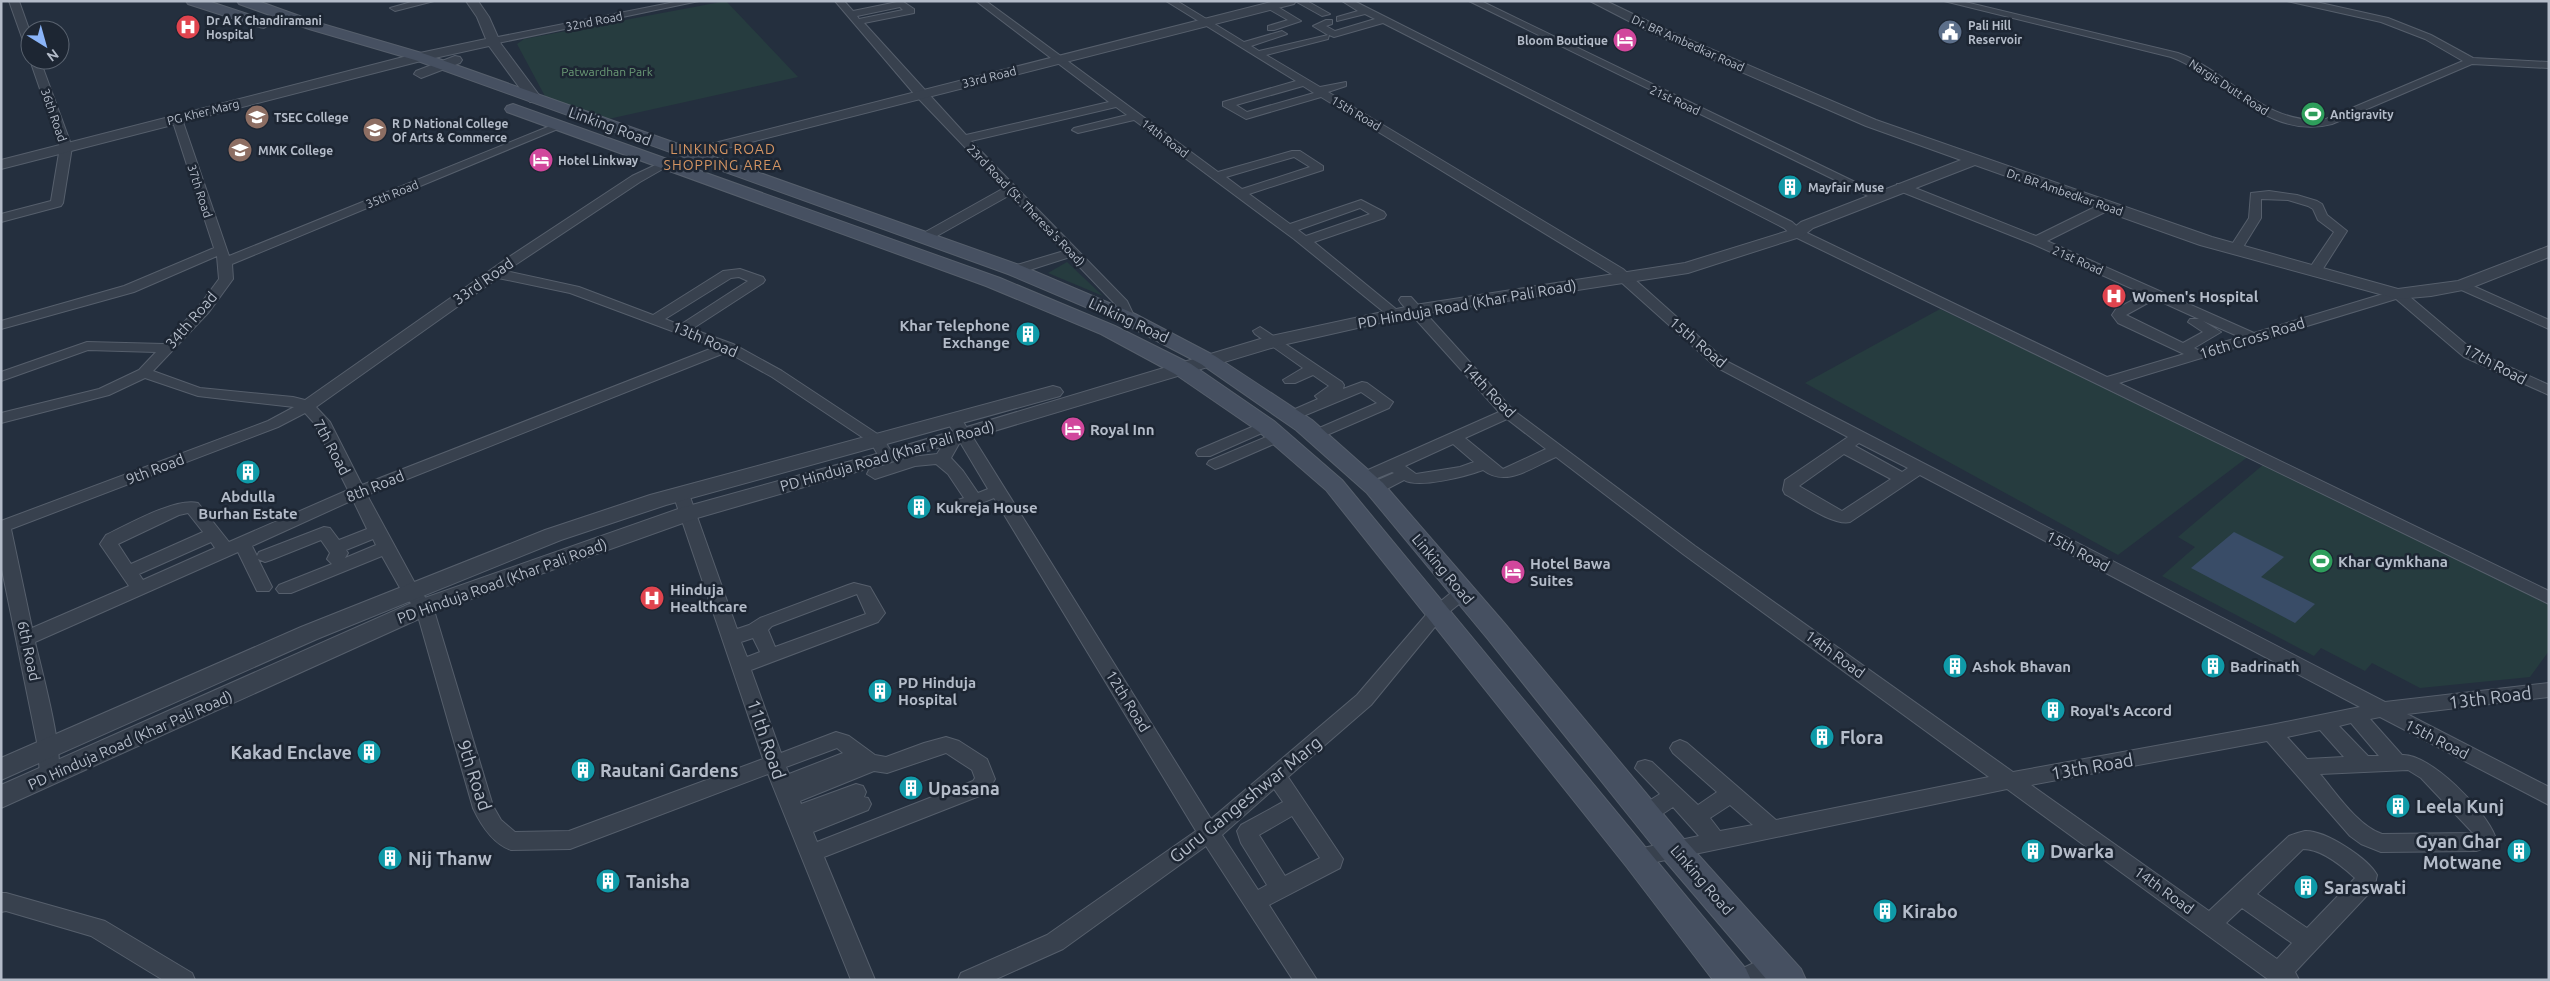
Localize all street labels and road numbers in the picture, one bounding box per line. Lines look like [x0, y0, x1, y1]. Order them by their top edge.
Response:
street label: 32nd Road [564, 9, 624, 33]
street label: Dr. BR Ambedkar Road [1630, 12, 1746, 74]
street label: Nargis Dutt Road [2187, 56, 2271, 118]
street label: 33rd Road [960, 64, 1018, 90]
street label: 21st Road [1648, 83, 1702, 117]
street label: 36th Road [39, 87, 69, 143]
street label: 15th Road [1329, 93, 1383, 133]
street label: PG Kher Marg [166, 97, 240, 127]
street label: Linking Road [567, 103, 653, 149]
street label: 14th Road [1139, 116, 1191, 160]
street label: 23rd Road (St. Theresa's Road) [964, 142, 1087, 269]
street label: 37th Road [185, 163, 215, 219]
street label: Dr. BR Ambedkar Road [2005, 166, 2125, 218]
street label: 35th Road [364, 178, 420, 210]
street label: 21st Road [2051, 243, 2105, 277]
street label: 33rd Road [450, 254, 516, 308]
street label: PD Hinduja Road (Khar Pali Road) [1356, 276, 1578, 332]
street label: 34th Road [162, 288, 220, 352]
street label: Linking Road [1086, 294, 1172, 346]
street label: 15th Road [1666, 313, 1730, 371]
street label: 16th Cross Road [2197, 314, 2307, 362]
street label: 13th Road [670, 318, 740, 360]
street label: 17th Road [2460, 340, 2530, 388]
street label: 14th Road [1459, 359, 1519, 421]
street label: 7th Road [310, 416, 354, 478]
street label: PD Hinduja Road (Khar Pali Road) [778, 417, 996, 495]
street label: 9th Road [124, 450, 186, 488]
street label: 8th Road [344, 467, 406, 505]
street label: 15th Road [2043, 527, 2113, 575]
street label: Linking Road [1409, 530, 1477, 608]
street label: PD Hinduja Road (Khar Pali Road) [395, 535, 609, 627]
street label: 6th Road [14, 619, 44, 683]
street label: 14th Road [1802, 627, 1868, 681]
street label: 12th Road [1102, 667, 1154, 735]
street label: 13th Road [2447, 682, 2533, 712]
street label: PD Hinduja Road (Khar Pali Road) [25, 687, 235, 793]
street label: 11th Road [744, 696, 790, 782]
street label: 15th Road [2402, 716, 2472, 762]
street label: Guru Gangeshwar Marg [1165, 732, 1325, 866]
street label: 9th Road [454, 737, 496, 813]
street label: 13th Road [2049, 749, 2135, 783]
street label: Linking Road [1667, 842, 1737, 918]
street label: 14th Road [2131, 863, 2197, 917]

